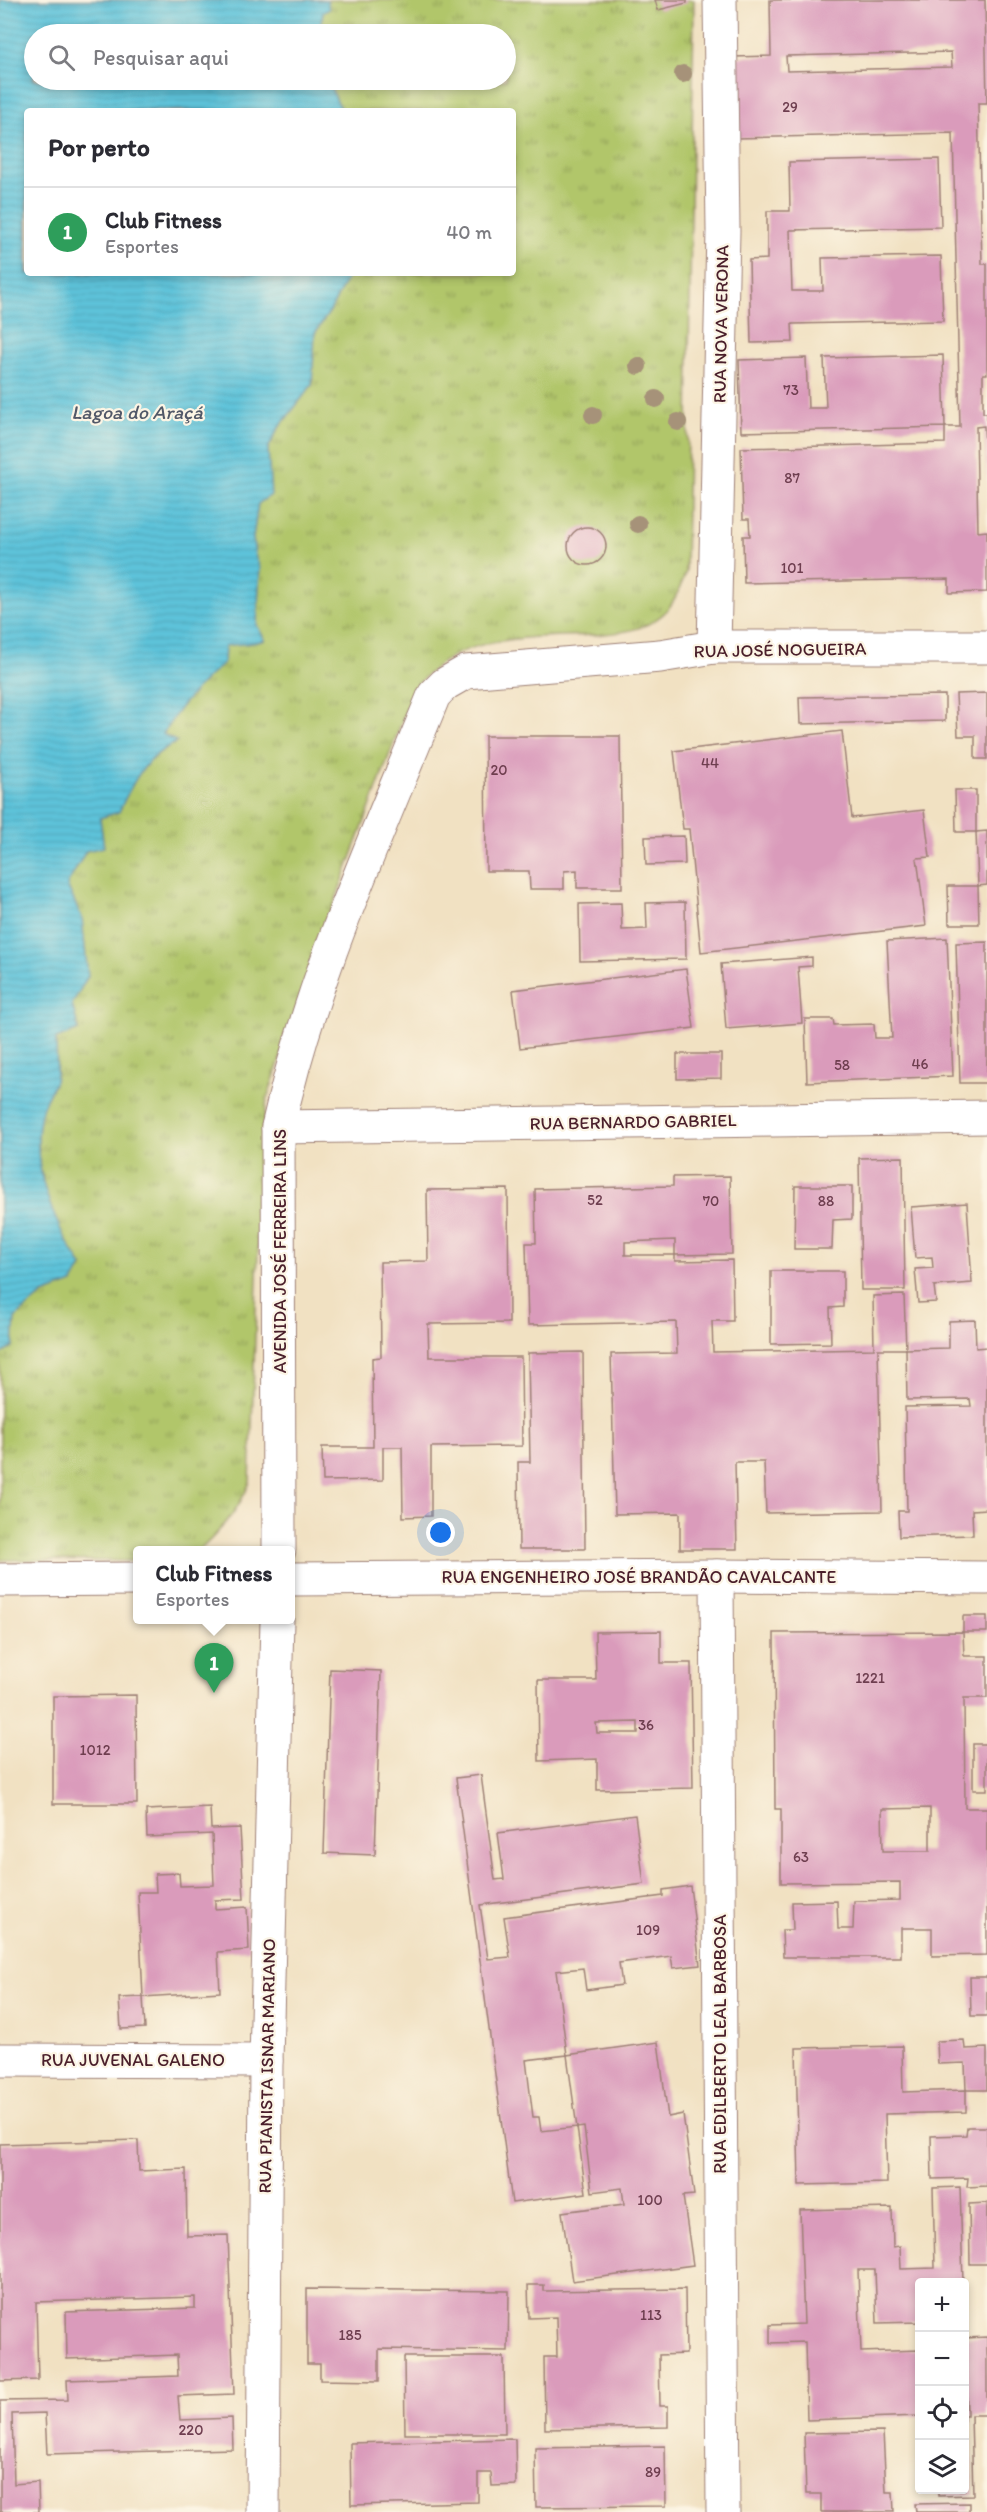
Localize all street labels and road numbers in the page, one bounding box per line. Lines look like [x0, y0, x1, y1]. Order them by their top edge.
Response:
street label: RUA NOVA VERONA [709, 244, 733, 403]
street label: RUA JOSÉ NOGUEIRA [694, 637, 867, 663]
street label: RUA BERNARDO GABRIEL [529, 1109, 737, 1135]
street label: AVENIDA JOSÉ FERREIRA LINS [269, 1129, 291, 1373]
street label: RUA ENGENHEIRO JOSÉ BRANDÃO CAVALCANTE [442, 1566, 836, 1588]
street label: RUA EDILBERTO LEAL BARBOSA [709, 1914, 731, 2174]
street label: RUA PIANISTA ISNAR MARIANO [254, 1938, 280, 2194]
street label: RUA JUVENAL GALENO [41, 2049, 225, 2071]

